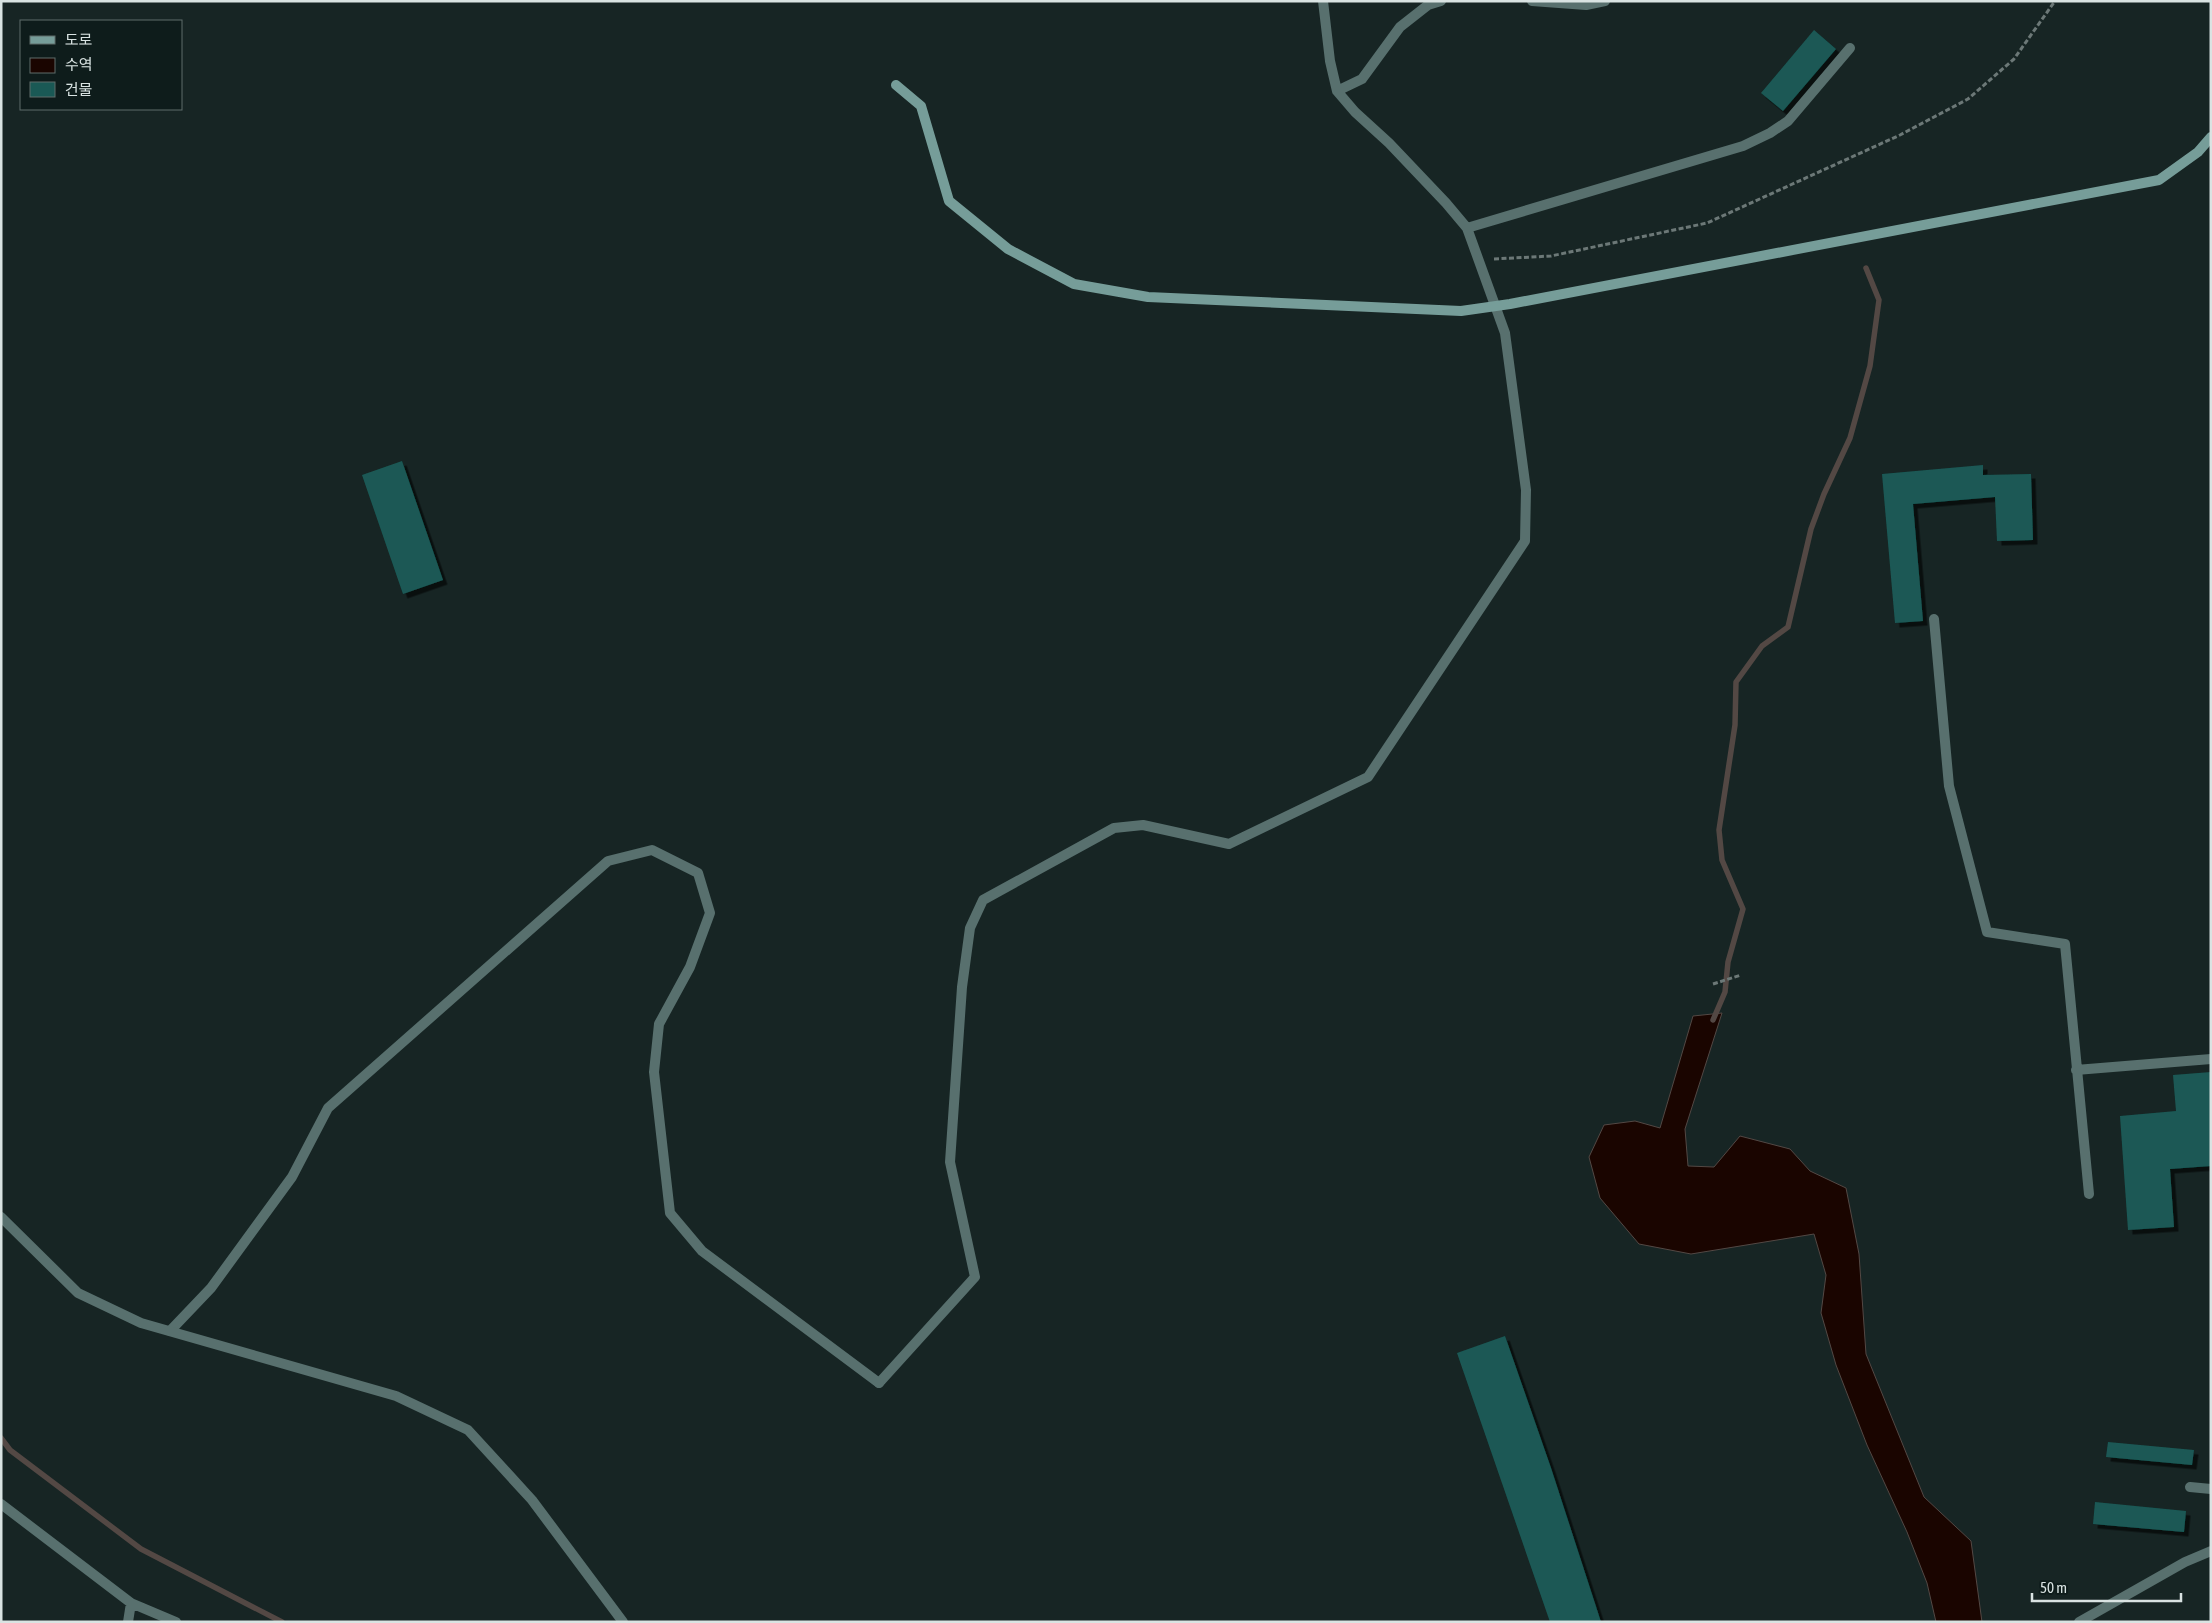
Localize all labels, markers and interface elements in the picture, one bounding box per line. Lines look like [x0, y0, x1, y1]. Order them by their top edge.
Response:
legend [20, 20, 182, 110]
text: 도로 [65, 31, 93, 48]
text: 수역 [65, 56, 93, 73]
text: 건물 [65, 81, 93, 98]
scale bar [2032, 1570, 2181, 1602]
text: 50 m [2040, 1579, 2067, 1596]

